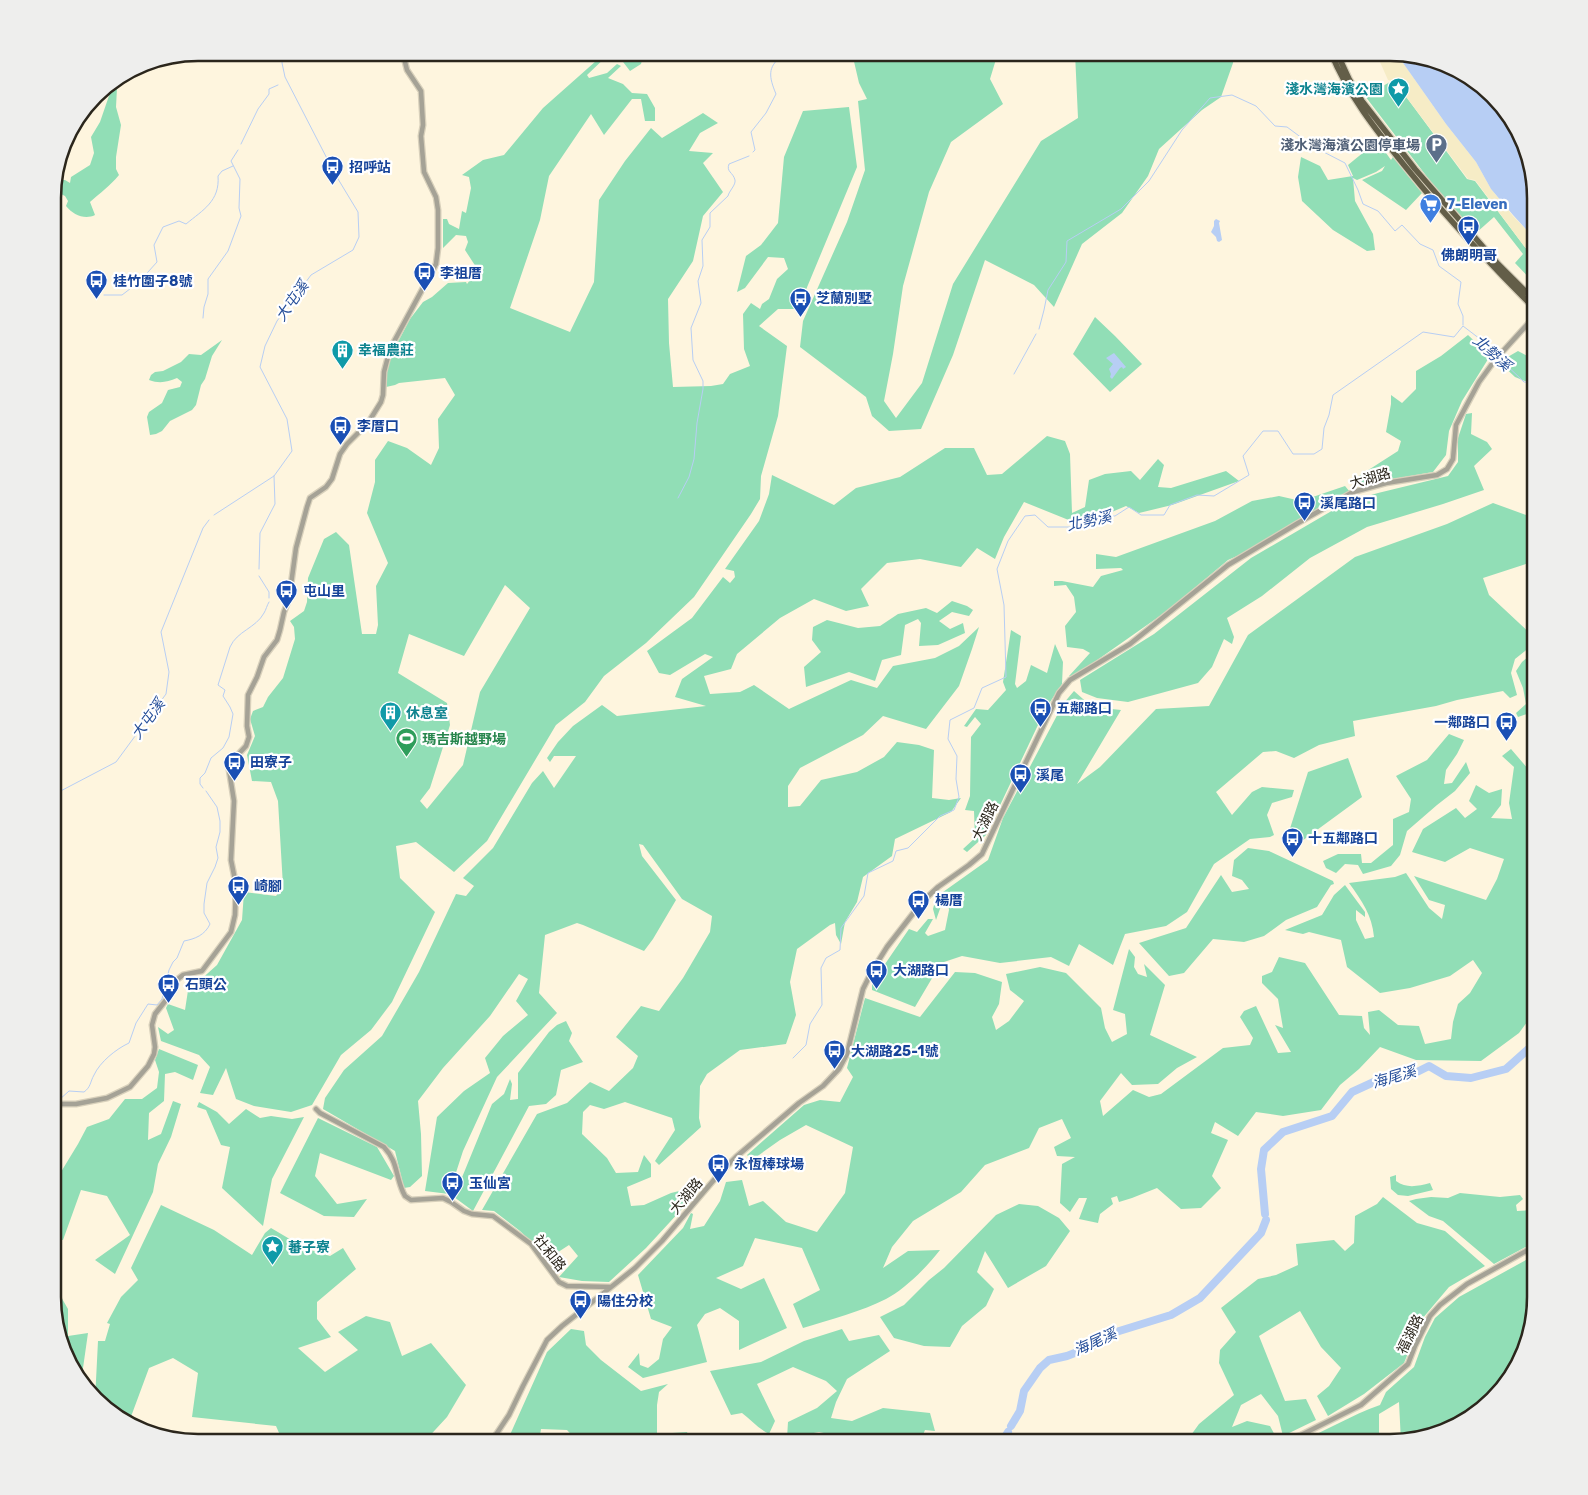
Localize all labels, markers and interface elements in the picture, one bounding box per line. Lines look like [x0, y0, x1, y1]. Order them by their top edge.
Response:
place icon: 淺水灣海濱公園 [1387, 77, 1411, 108]
place label: 淺水灣海濱公園 [1285, 81, 1383, 98]
parking icon: 淺水灣海濱公園停車場 [1424, 133, 1448, 164]
place label: 淺水灣海濱公園停車場 [1280, 137, 1420, 154]
bus stop icon: 招呼站 [321, 155, 345, 186]
place label: 招呼站 [349, 159, 391, 176]
supermarket icon: 7-Eleven [1419, 192, 1443, 223]
place label: 7-Eleven [1447, 196, 1508, 213]
bus stop icon: 佛朗明哥 [1457, 215, 1481, 246]
place label: 佛朗明哥 [1441, 247, 1497, 264]
bus stop icon: 李祖厝 [412, 261, 436, 292]
place label: 李祖厝 [440, 265, 482, 282]
bus stop icon: 桂竹圍子8號 [85, 269, 109, 300]
place label: 桂竹圍子8號 [113, 273, 192, 290]
water label: 大屯溪 [272, 276, 313, 325]
bus stop icon: 芝蘭別墅 [788, 286, 812, 317]
place label: 芝蘭別墅 [816, 290, 872, 307]
water label: 北勢溪 [1469, 331, 1516, 376]
building icon: 幸福農莊 [330, 338, 354, 369]
place label: 幸福農莊 [358, 342, 414, 359]
bus stop icon: 李厝口 [329, 414, 353, 445]
place label: 李厝口 [357, 418, 399, 435]
street label: 大湖路 [1348, 465, 1393, 492]
bus stop icon: 溪尾路口 [1292, 491, 1316, 522]
place label: 溪尾路口 [1320, 495, 1376, 512]
water label: 北勢溪 [1065, 507, 1115, 534]
bus stop icon: 屯山里 [275, 579, 299, 610]
place label: 屯山里 [303, 583, 345, 600]
water label: 大屯溪 [127, 694, 170, 742]
bus stop icon: 五鄰路口 [1028, 696, 1052, 727]
place label: 五鄰路口 [1056, 700, 1112, 717]
building icon: 休息室 [378, 701, 402, 732]
place label: 休息室 [406, 705, 448, 722]
bus stop icon: 一鄰路口 [1494, 710, 1518, 741]
place label: 一鄰路口 [1434, 714, 1490, 731]
sports icon: 瑪吉斯越野場 [394, 727, 418, 758]
place label: 瑪吉斯越野場 [422, 731, 506, 748]
bus stop icon: 田寮子 [222, 750, 246, 781]
place label: 田寮子 [250, 754, 292, 771]
bus stop icon: 溪尾 [1008, 763, 1032, 794]
place label: 溪尾 [1036, 767, 1064, 784]
street label: 大湖路 [969, 799, 1002, 844]
bus stop icon: 十五鄰路口 [1280, 826, 1304, 857]
place label: 十五鄰路口 [1308, 830, 1378, 847]
bus stop icon: 崎腳 [226, 874, 250, 905]
place label: 崎腳 [254, 878, 282, 895]
bus stop icon: 楊厝 [907, 888, 931, 919]
place label: 楊厝 [935, 892, 963, 909]
bus stop icon: 大湖路口 [865, 958, 889, 989]
place label: 大湖路口 [893, 962, 949, 979]
bus stop icon: 石頭公 [157, 972, 181, 1003]
place label: 石頭公 [185, 976, 227, 993]
bus stop icon: 大湖路25-1號 [823, 1039, 847, 1070]
place label: 大湖路25-1號 [851, 1043, 938, 1060]
water label: 海尾溪 [1370, 1062, 1420, 1092]
bus stop icon: 永恆棒球場 [706, 1152, 730, 1183]
place label: 永恆棒球場 [734, 1156, 804, 1173]
bus stop icon: 玉仙宮 [441, 1171, 465, 1202]
place label: 玉仙宮 [469, 1175, 511, 1192]
street label: 大湖路 [666, 1175, 706, 1218]
street label: 社和路 [530, 1232, 569, 1275]
place icon: 蕃子寮 [260, 1235, 284, 1266]
place label: 蕃子寮 [288, 1239, 330, 1256]
bus stop icon: 陽住分校 [569, 1289, 593, 1320]
place label: 陽住分校 [597, 1293, 653, 1310]
street label: 福湖路 [1394, 1312, 1427, 1357]
water label: 海尾溪 [1071, 1324, 1121, 1359]

